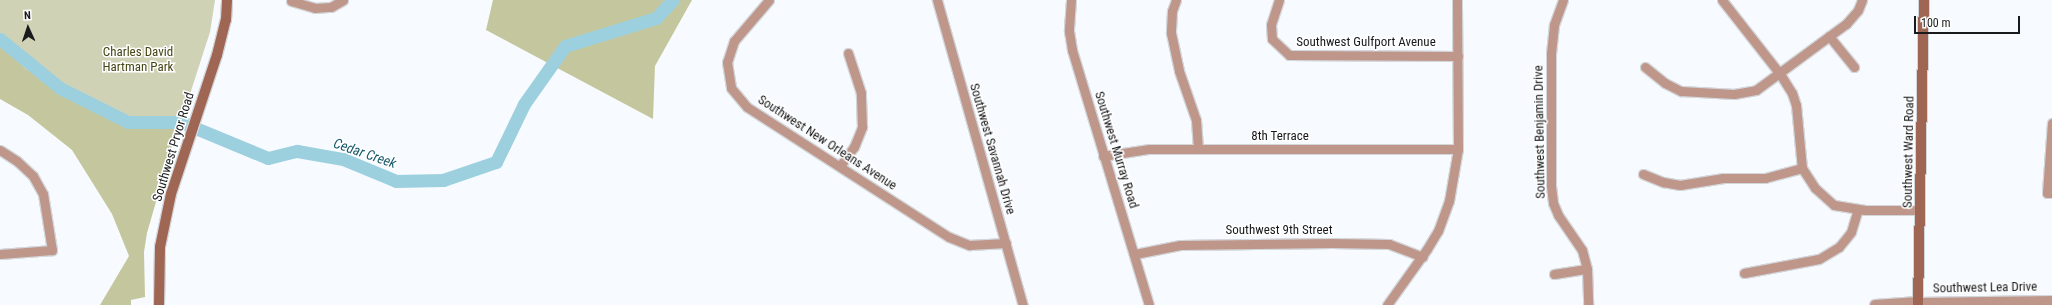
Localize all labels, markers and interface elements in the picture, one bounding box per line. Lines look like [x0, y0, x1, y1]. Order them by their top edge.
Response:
north arrow [8, 8, 48, 48]
scale bar [1916, 8, 2022, 34]
text: N [24, 9, 31, 22]
text: 100 m [1921, 16, 1951, 30]
street label: Southwest Gulfport Avenue [1296, 34, 1436, 50]
park label: Charles David Hartman Park [103, 45, 173, 76]
street label: Southwest Benjamin Drive [1531, 65, 1549, 199]
street label: Southwest Savannah Drive [966, 82, 1018, 216]
street label: Southwest Murray Road [1091, 90, 1141, 210]
street label: Southwest Pryor Road [150, 91, 198, 203]
street label: Southwest New Orleans Avenue [755, 92, 899, 194]
street label: Southwest Ward Road [1900, 96, 1918, 208]
street label: 8th Terrace [1251, 128, 1309, 144]
water label: Cedar Creek [331, 134, 399, 172]
street label: Southwest 9th Street [1226, 222, 1332, 238]
street label: Southwest Lea Drive [1933, 279, 2037, 297]

